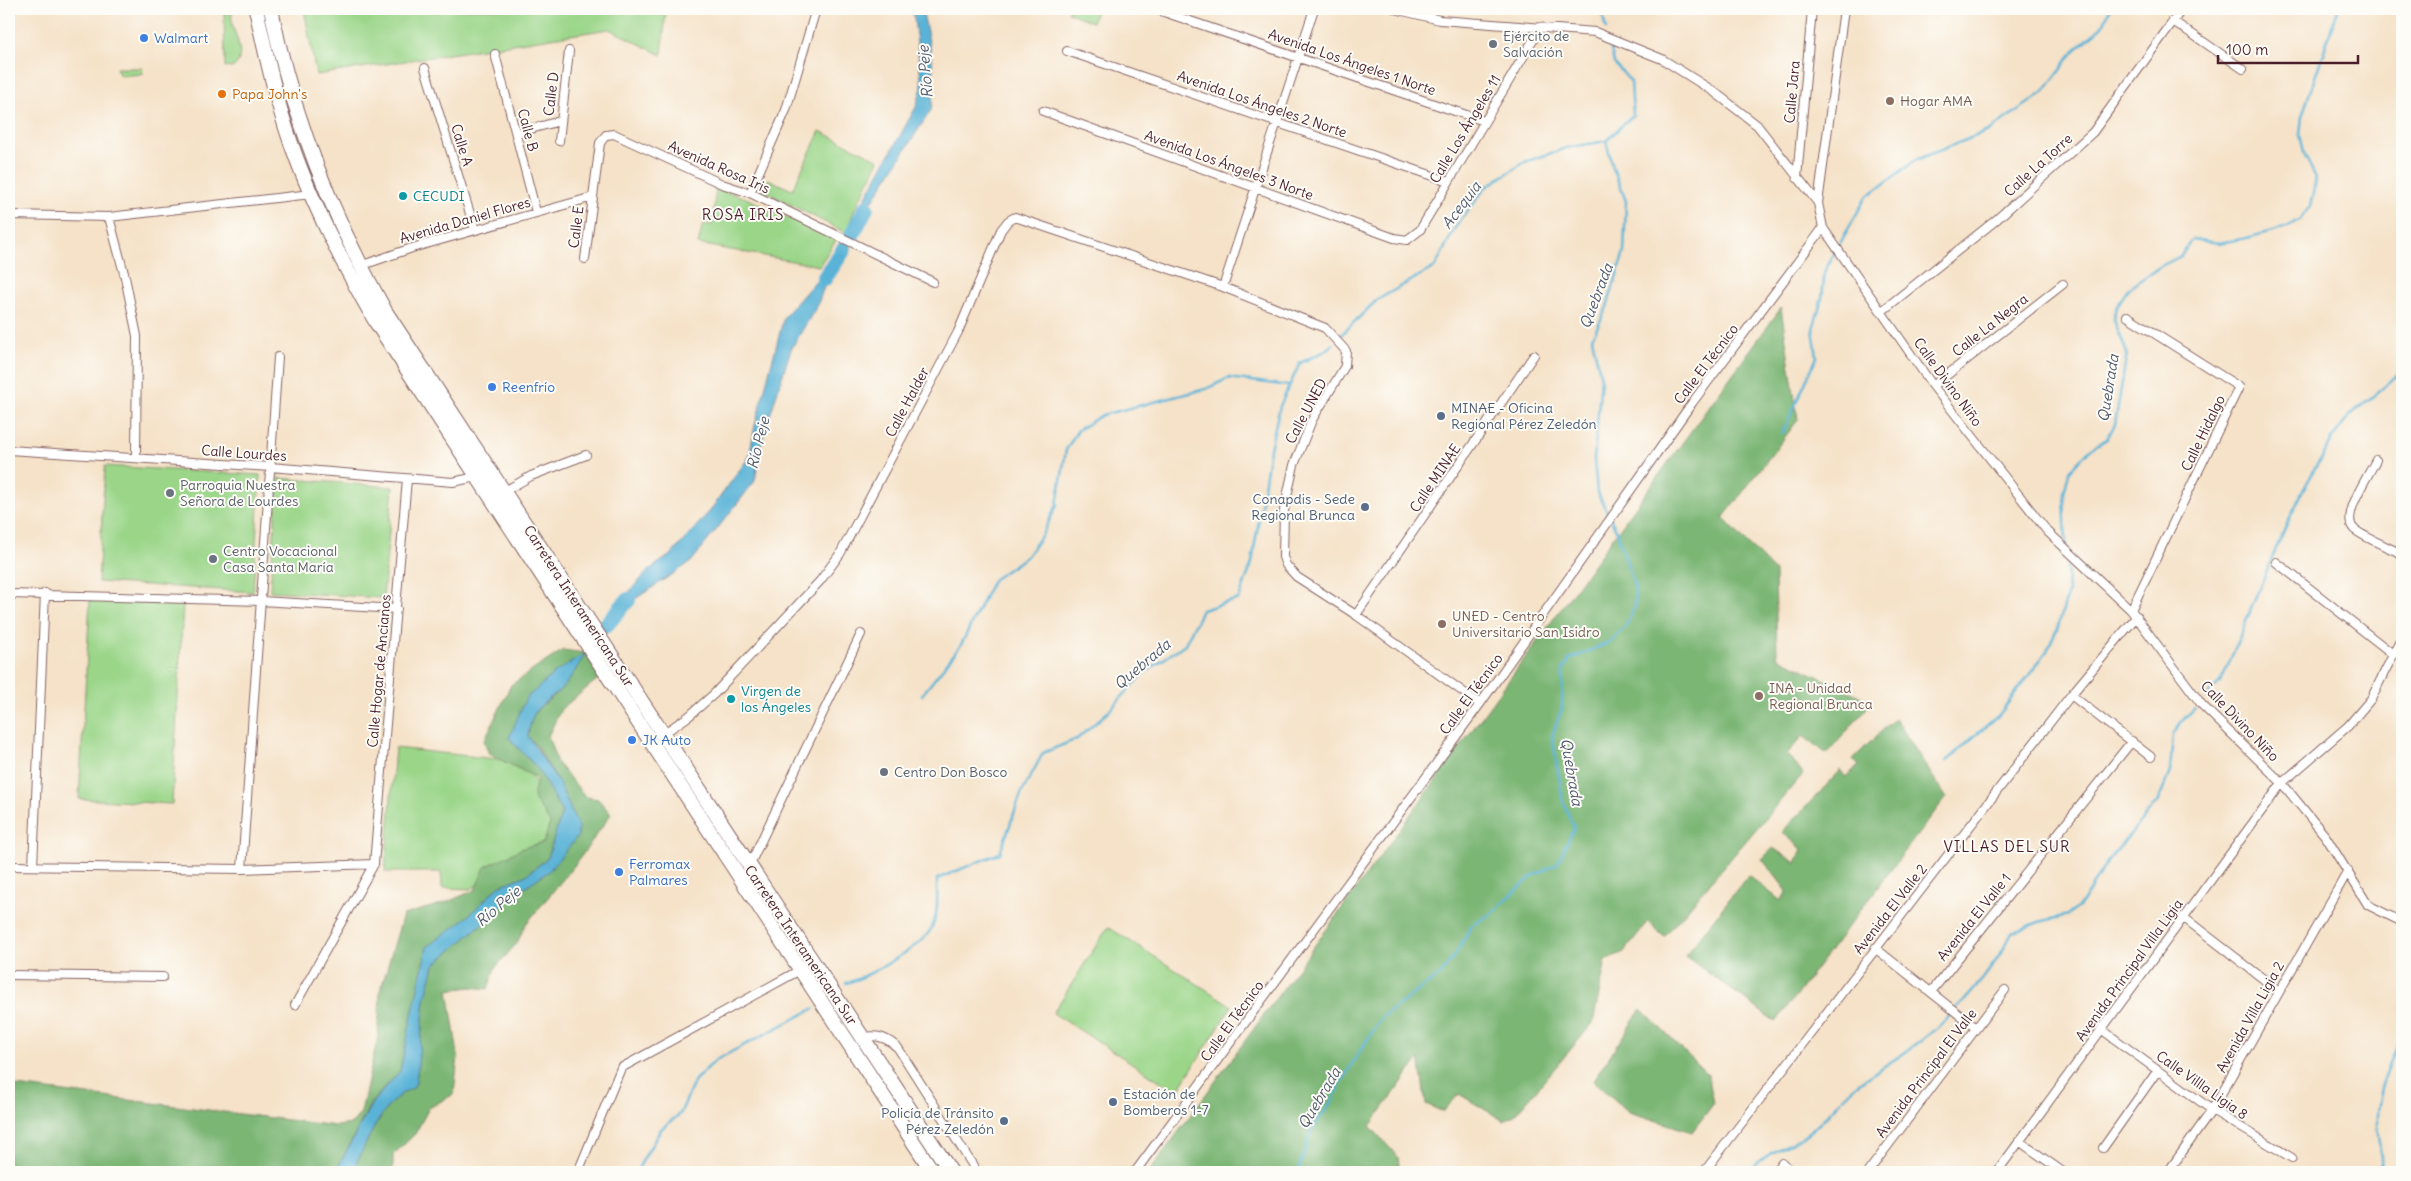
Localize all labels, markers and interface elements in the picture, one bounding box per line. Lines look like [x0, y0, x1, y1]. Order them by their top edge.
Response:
street label: Avenida Los Ángeles 1 Norte [1266, 25, 1438, 99]
place label: Ejército de Salvación [1503, 27, 1569, 61]
place label: Walmart [154, 29, 208, 47]
marker: Walmart [138, 32, 150, 44]
scale bar [2218, 32, 2358, 64]
marker: Ejército de Salvación [1487, 38, 1499, 50]
text: 100 m [2226, 40, 2268, 59]
water label: Río Peje [913, 44, 937, 99]
street label: Calle Jara [1780, 60, 1804, 124]
street label: Avenida Los Ángeles 2 Norte [1175, 66, 1349, 142]
street label: Calle D [539, 71, 563, 117]
street label: Calle Los Ángeles 11 [1426, 72, 1504, 186]
place label: Papa John's [232, 85, 307, 103]
marker: Papa John's [216, 88, 228, 100]
place label: Hogar AMA [1900, 92, 1972, 110]
marker: Hogar AMA [1884, 95, 1896, 107]
street label: Calle B [514, 107, 542, 153]
street label: Calle A [447, 122, 477, 168]
street label: Avenida Los Ángeles 3 Norte [1142, 126, 1316, 204]
street label: Calle La Torre [2000, 130, 2076, 200]
street label: Avenida Rosa Iris [665, 136, 773, 198]
water label: Acequia [1437, 177, 1486, 232]
place label: CECUDI [413, 187, 465, 205]
marker: CECUDI [397, 190, 409, 202]
street label: Avenida Daniel Flores [397, 193, 533, 247]
street label: Calle E [564, 205, 588, 249]
district label: ROSA IRIS [702, 205, 784, 224]
water label: Quebrada [1575, 259, 1618, 331]
street label: Calle La Negra [1948, 290, 2032, 360]
street label: Calle El Técnico [1670, 320, 1742, 408]
street label: Calle Divino Niño [1910, 334, 1986, 430]
water label: Quebrada [2093, 351, 2123, 423]
street label: Calle Halder [881, 364, 933, 440]
street label: Calle UNED [1281, 375, 1331, 447]
place label: Reenfrío [502, 378, 555, 396]
marker: Reenfrío [486, 381, 498, 393]
street label: Calle Hidalgo [2177, 392, 2229, 474]
place label: MINAE - Oficina Regional Pérez Zeledón [1451, 399, 1597, 433]
marker: MINAE - Oficina Regional Pérez Zeledón [1435, 410, 1447, 422]
water label: Río Peje [742, 414, 774, 471]
street label: Calle MINAE [1406, 440, 1464, 516]
street label: Calle Lourdes [201, 441, 287, 465]
place label: Parroquia Nuestra Señora de Lourdes [180, 476, 298, 510]
marker: Parroquia Nuestra Señora de Lourdes [164, 487, 176, 499]
place label: Conapdis - Sede Regional Brunca [1251, 490, 1355, 524]
marker: Conapdis - Sede Regional Brunca [1359, 501, 1371, 513]
street label: Carretera Interamericana Sur [520, 522, 638, 690]
place label: Centro Vocacional Casa Santa María [223, 542, 337, 576]
marker: Centro Vocacional Casa Santa María [207, 553, 219, 565]
street label: Calle Hogar de Ancianos [363, 594, 395, 748]
place label: UNED - Centro Universitario San Isidro [1452, 607, 1600, 641]
marker: UNED - Centro Universitario San Isidro [1436, 618, 1448, 630]
water label: Quebrada [1110, 634, 1175, 693]
street label: Calle El Técnico [1435, 650, 1507, 738]
street label: Calle Divino Niño [2197, 677, 2283, 765]
place label: INA - Unidad Regional Brunca [1769, 679, 1873, 713]
place label: Virgen de los Ángeles [741, 682, 811, 716]
marker: INA - Unidad Regional Brunca [1753, 690, 1765, 702]
marker: Virgen de los Ángeles [725, 693, 737, 705]
place label: JK Auto [642, 731, 691, 749]
marker: JK Auto [626, 734, 638, 746]
water label: Quebrada [1557, 737, 1588, 809]
place label: Centro Don Bosco [894, 763, 1008, 781]
marker: Centro Don Bosco [878, 766, 890, 778]
district label: VILLAS DEL SUR [1943, 837, 2071, 856]
place label: Ferromax Palmares [629, 855, 690, 889]
street label: Avenida El Valle 2 [1849, 860, 1931, 958]
street label: Carretera Interamericana Sur [741, 862, 861, 1029]
marker: Ferromax Palmares [613, 866, 625, 878]
street label: Avenida El Valle 1 [1933, 870, 2015, 964]
water label: Río Peje [472, 881, 525, 930]
street label: Avenida Principal Villa Ligia [2071, 895, 2187, 1045]
street label: Avenida Villa Ligia 2 [2212, 958, 2288, 1076]
street label: Calle El Técnico [1196, 977, 1268, 1065]
street label: Avenida Principal El Valle [1872, 1005, 1980, 1141]
street label: Calle Villla Ligia 8 [2153, 1047, 2251, 1123]
water label: Quebrada [1293, 1063, 1345, 1132]
place label: Estación de Bomberos 1-7 [1123, 1085, 1209, 1119]
marker: Estación de Bomberos 1-7 [1107, 1096, 1119, 1108]
place label: Policía de Tránsito Pérez Zeledón [881, 1104, 994, 1138]
marker: Policía de Tránsito Pérez Zeledón [998, 1115, 1010, 1127]

